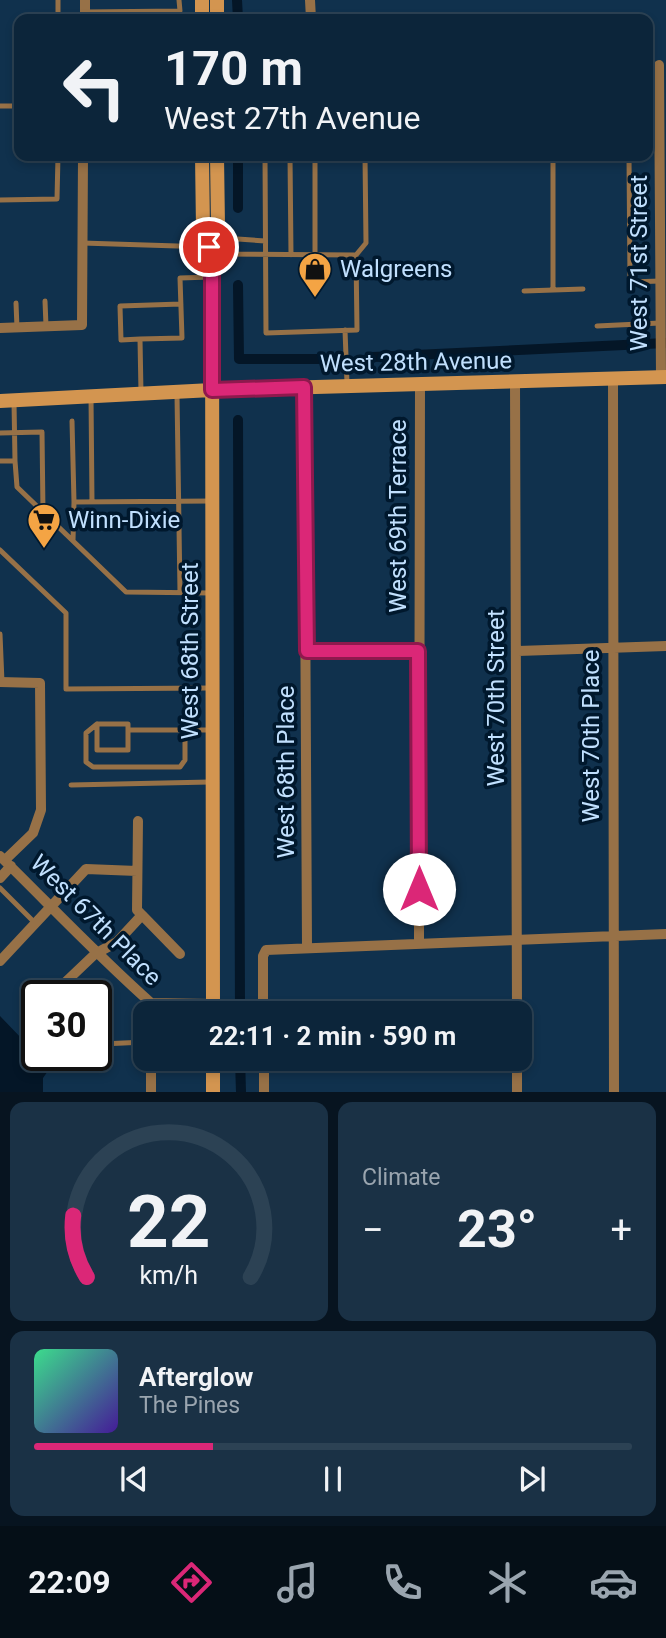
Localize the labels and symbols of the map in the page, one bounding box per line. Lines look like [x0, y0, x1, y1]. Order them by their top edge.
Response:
street label: West 71st Street [625, 175, 653, 351]
pin [179, 217, 239, 277]
shop icon: Walgreens [296, 250, 334, 299]
place label: Walgreens [340, 255, 452, 283]
street label: West 28th Avenue [320, 346, 512, 378]
street label: West 69th Terrace [384, 419, 412, 613]
supermarket icon: Winn-Dixie [25, 501, 63, 550]
place label: Winn-Dixie [68, 506, 180, 534]
street label: West 68th Street [176, 562, 204, 740]
street label: West 70th Street [482, 609, 510, 787]
street label: West 70th Place [577, 649, 605, 823]
street label: West 68th Place [272, 685, 300, 859]
street label: West 67th Place [25, 849, 167, 991]
position arrow [382, 852, 456, 926]
speed limit sign: 30 [21, 980, 112, 1071]

